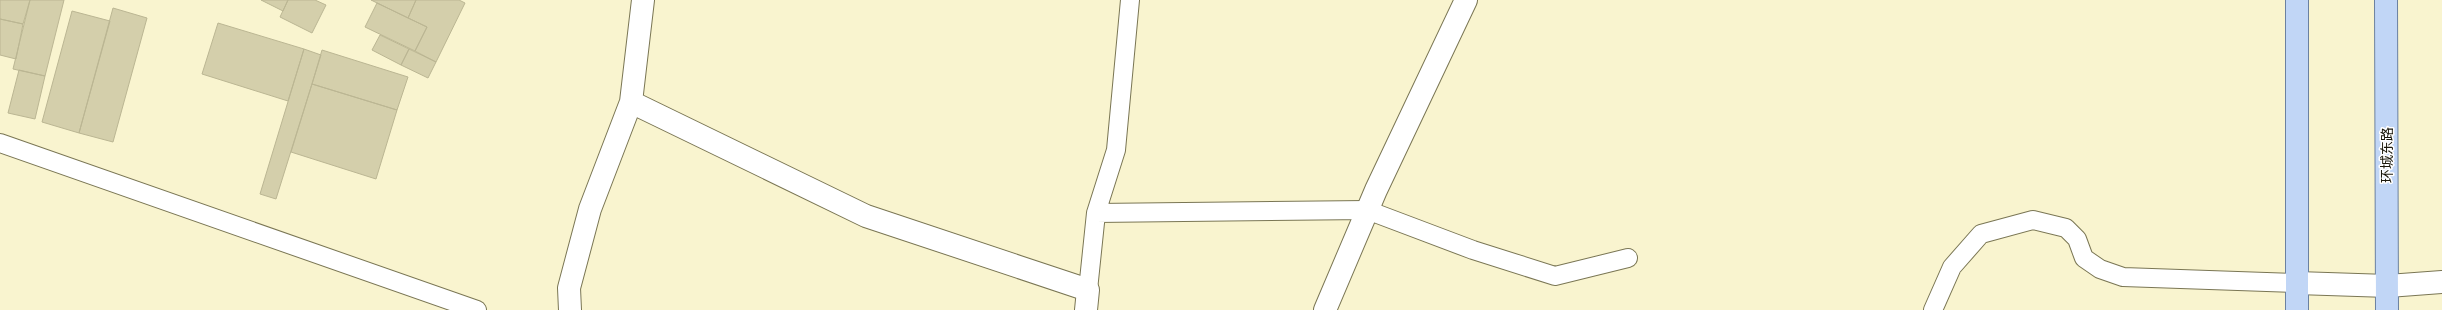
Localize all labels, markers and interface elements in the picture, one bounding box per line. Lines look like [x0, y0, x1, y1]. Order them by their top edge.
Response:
street label: 环城东路 [2378, 127, 2396, 183]

